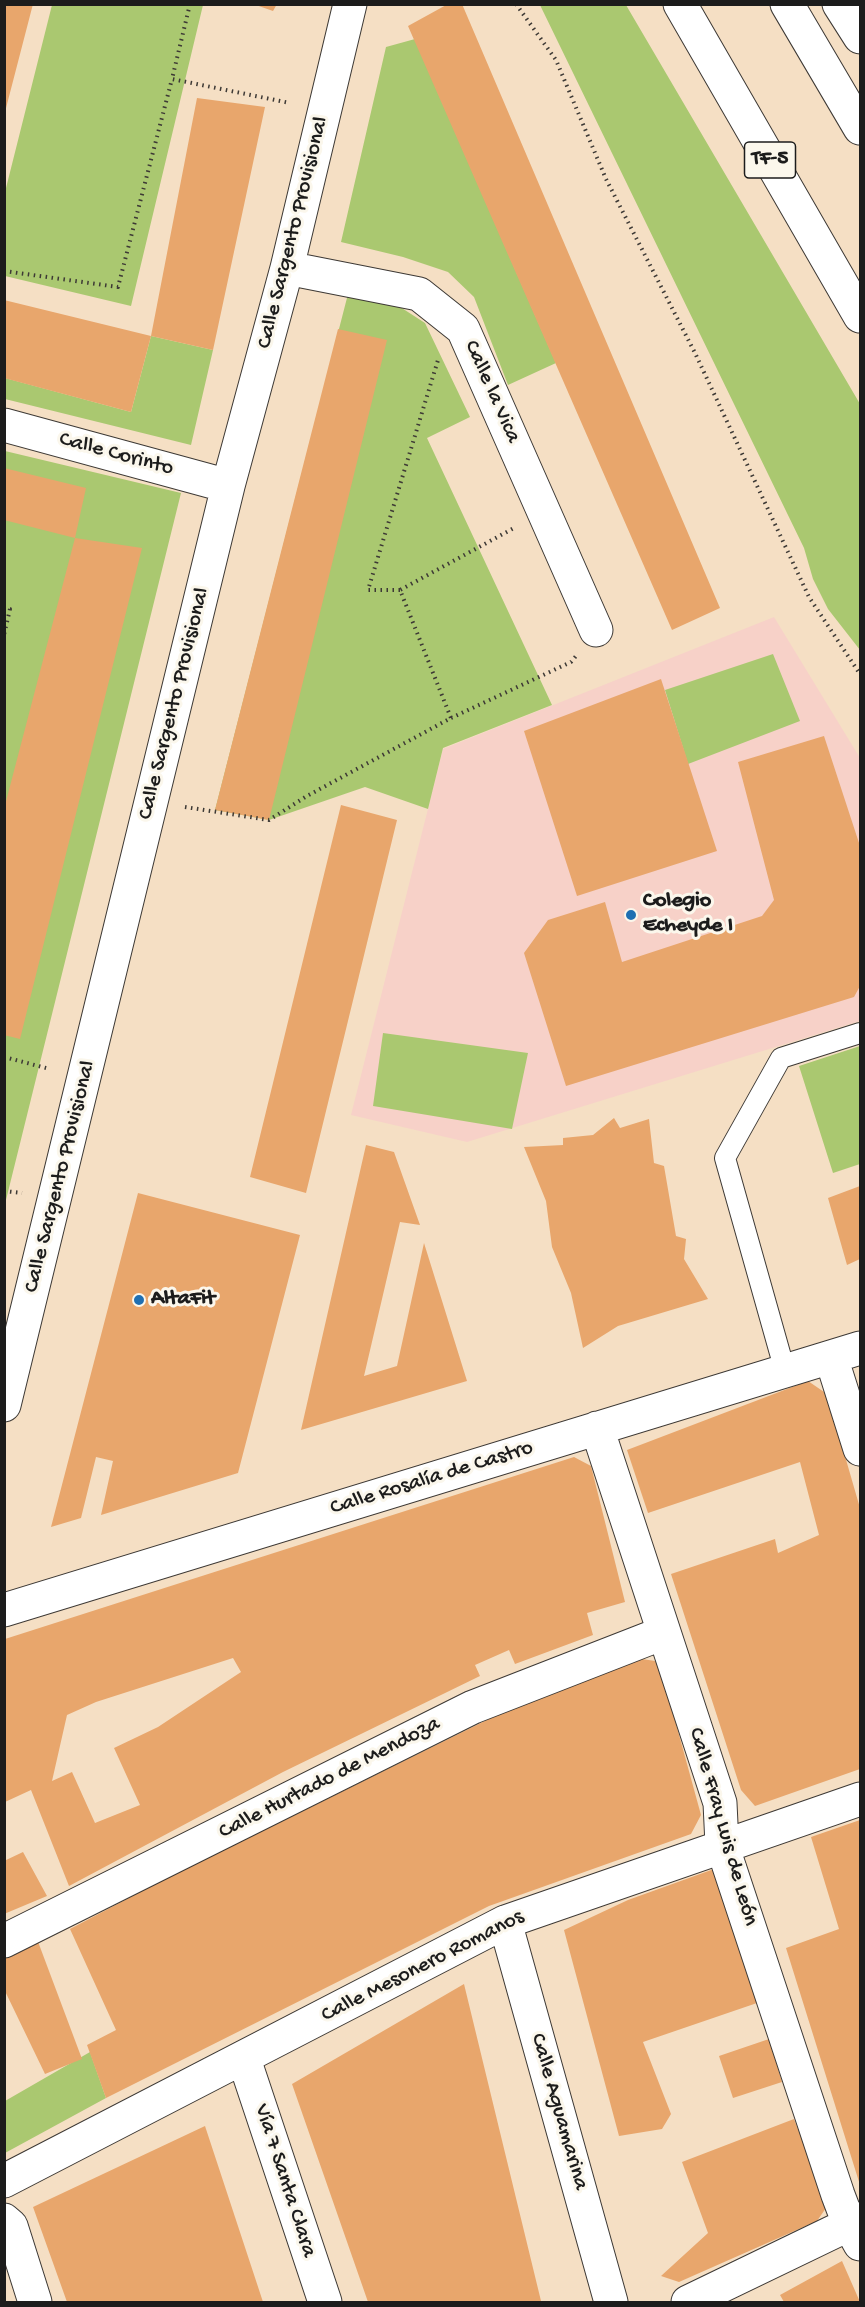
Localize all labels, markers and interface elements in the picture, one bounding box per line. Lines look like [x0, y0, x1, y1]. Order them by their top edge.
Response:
street label: Calle Sargento Provisional [252, 114, 336, 352]
road number: TF-5 [744, 142, 796, 178]
street label: Calle la Vica [457, 337, 525, 447]
street label: Calle Corinto [56, 427, 176, 483]
street label: Calle Sargento Provisional [133, 585, 217, 823]
place label: Colegio Echeyde I [643, 889, 733, 940]
marker: Colegio Echeyde I [624, 908, 638, 922]
street label: Calle Sargento Provisional [19, 1058, 103, 1296]
place label: AltaFit [151, 1287, 215, 1313]
marker: AltaFit [132, 1293, 146, 1307]
street label: Calle Rosalía de Castro [327, 1436, 537, 1522]
street label: Calle Hurtado de Mendoza [215, 1712, 445, 1846]
street label: Calle Fray Luis de León [681, 1725, 763, 1929]
street label: Calle Mesonero Romanos [317, 1905, 529, 2029]
street label: Calle Aguamarina [523, 2031, 593, 2193]
street label: Vía 7 Santa Clara [247, 2101, 321, 2261]

